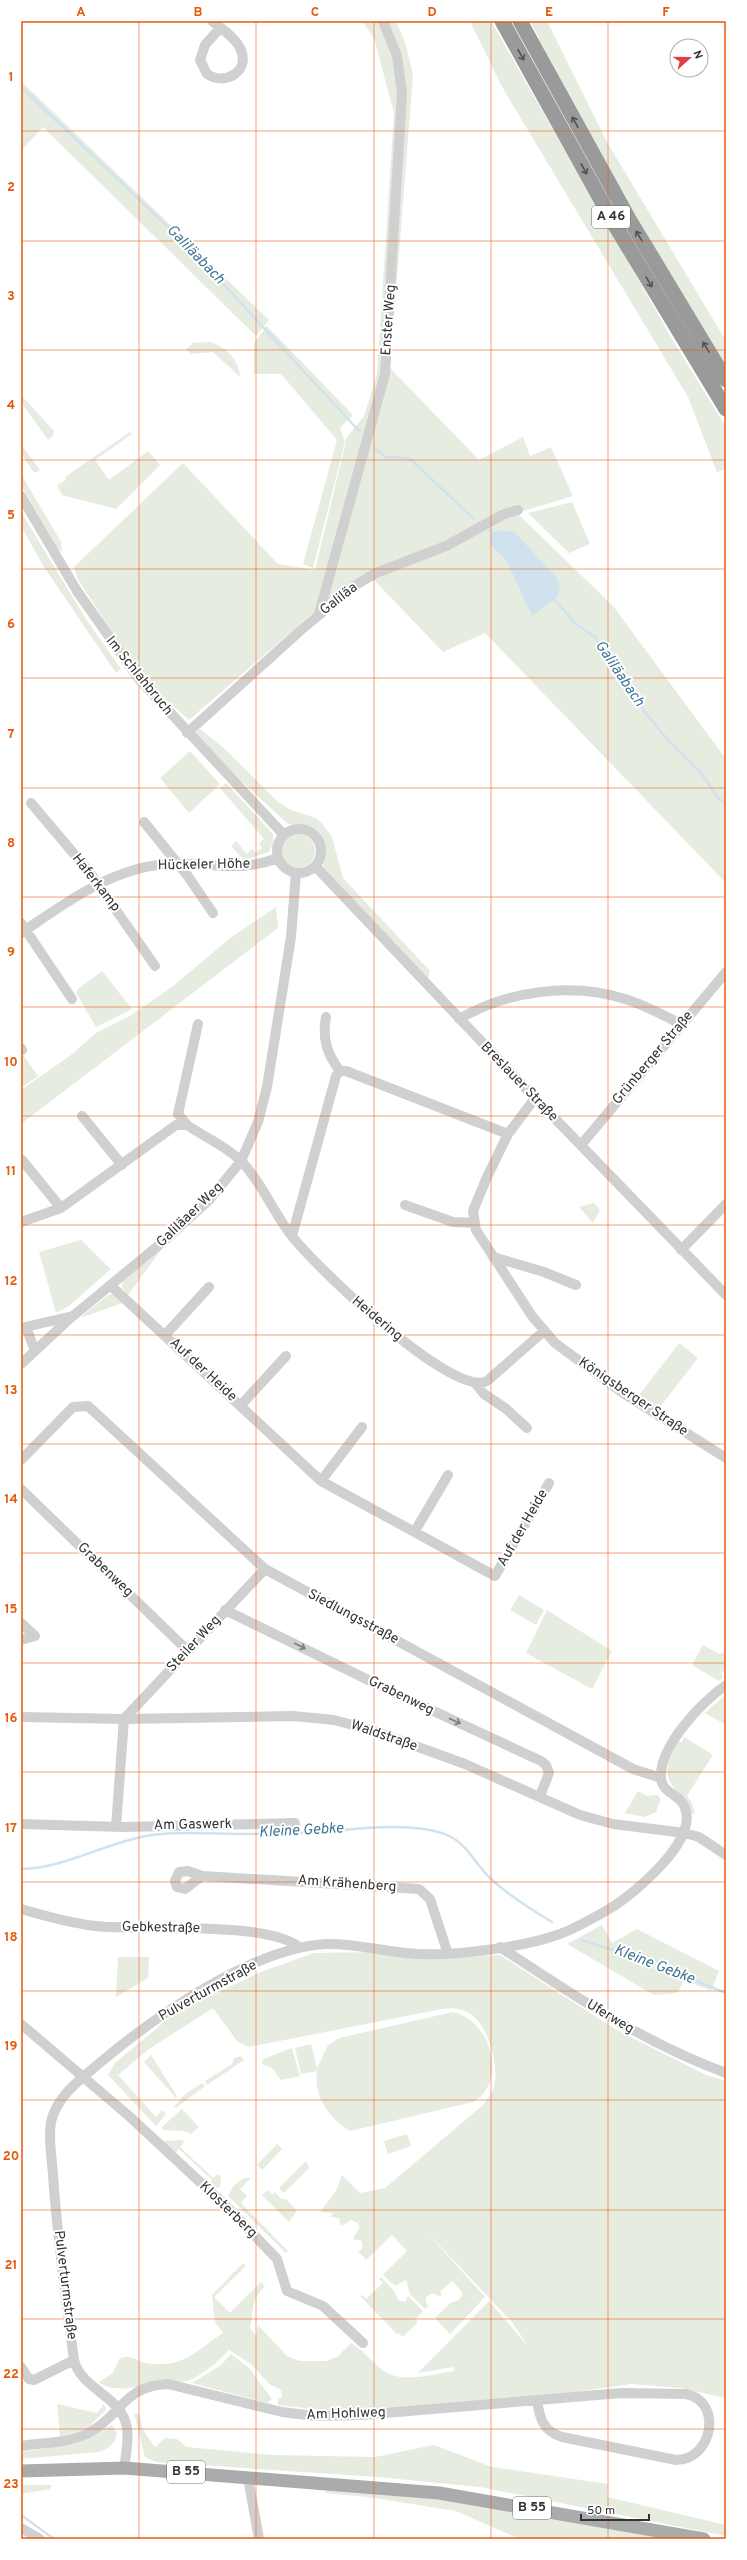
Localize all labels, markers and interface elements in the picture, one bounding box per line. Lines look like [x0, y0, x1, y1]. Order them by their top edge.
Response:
text: A [76, 5, 86, 21]
text: B [194, 5, 203, 21]
text: C [311, 5, 319, 21]
text: D [427, 5, 437, 21]
text: E [545, 5, 553, 21]
text: F [662, 5, 670, 21]
north arrow [669, 38, 709, 78]
one-way arrow [518, 49, 525, 61]
text: N [689, 49, 705, 61]
text: 1 [8, 70, 14, 86]
one-way arrow [571, 117, 578, 129]
one-way arrow [581, 163, 588, 175]
text: 2 [7, 180, 15, 196]
road number: A 46 [592, 206, 630, 228]
water label: Galiläabach [162, 221, 228, 289]
one-way arrow [635, 230, 643, 242]
one-way arrow [645, 276, 653, 288]
street label: Enster Weg [378, 284, 400, 356]
text: 3 [7, 289, 15, 305]
one-way arrow [701, 341, 709, 353]
text: 4 [7, 398, 15, 414]
text: 5 [7, 508, 15, 524]
street label: Galiläa [317, 579, 361, 619]
text: 6 [7, 617, 15, 633]
street label: Im Schlahbruch [102, 633, 176, 719]
water label: Galiläabach [590, 637, 648, 711]
text: 7 [8, 727, 15, 743]
text: 8 [7, 836, 15, 852]
street label: Haferkamp [68, 851, 124, 915]
street label: Hückeler Höhe [158, 856, 250, 874]
text: 9 [7, 945, 15, 961]
street label: Grünberger Straße [609, 1008, 697, 1108]
street label: Breslauer Straße [477, 1039, 561, 1125]
text: 10 [4, 1055, 18, 1071]
text: 11 [6, 1164, 16, 1180]
street label: Galiläaer Weg [153, 1179, 227, 1251]
text: 12 [4, 1274, 18, 1290]
street label: Heidering [348, 1293, 406, 1345]
street label: Auf der Heide [166, 1335, 240, 1405]
street label: Königsberger Straße [575, 1354, 691, 1440]
text: 13 [5, 1383, 18, 1399]
street label: Auf der Heide [494, 1487, 552, 1569]
text: 14 [4, 1492, 18, 1508]
street label: Grabenweg [73, 1539, 137, 1601]
street label: Siedlungsstraße [305, 1586, 401, 1648]
text: 15 [4, 1602, 18, 1618]
street label: Steiler Weg [163, 1612, 225, 1676]
one-way arrow [294, 1643, 306, 1650]
street label: Grabenweg [365, 1673, 437, 1719]
text: 16 [4, 1711, 18, 1727]
street label: Waldstraße [348, 1717, 420, 1755]
one-way arrow [448, 1718, 460, 1725]
street label: Am Gaswerk [154, 1816, 232, 1834]
water label: Kleine Gebke [258, 1819, 344, 1843]
text: 17 [5, 1821, 17, 1837]
street label: Am Krähenberg [297, 1872, 397, 1896]
street label: Gebkestraße [122, 1919, 200, 1937]
text: 18 [4, 1930, 18, 1946]
water label: Kleine Gebke [611, 1941, 697, 1989]
street label: Pulverturmstraße [156, 1957, 260, 2025]
street label: Uferweg [583, 1996, 637, 2038]
text: 19 [4, 2039, 18, 2055]
text: 20 [3, 2149, 19, 2165]
street label: Klosterberg [195, 2178, 261, 2242]
street label: Pulverturmstraße [50, 2230, 80, 2340]
text: 21 [4, 2258, 18, 2274]
text: 22 [3, 2367, 19, 2383]
street label: Am Hohlweg [306, 2404, 386, 2424]
road number: B 55 [167, 2461, 205, 2483]
text: 23 [3, 2477, 19, 2493]
scale bar [581, 2496, 649, 2522]
road number: B 55 [513, 2497, 551, 2519]
text: 50 m [587, 2503, 615, 2519]

